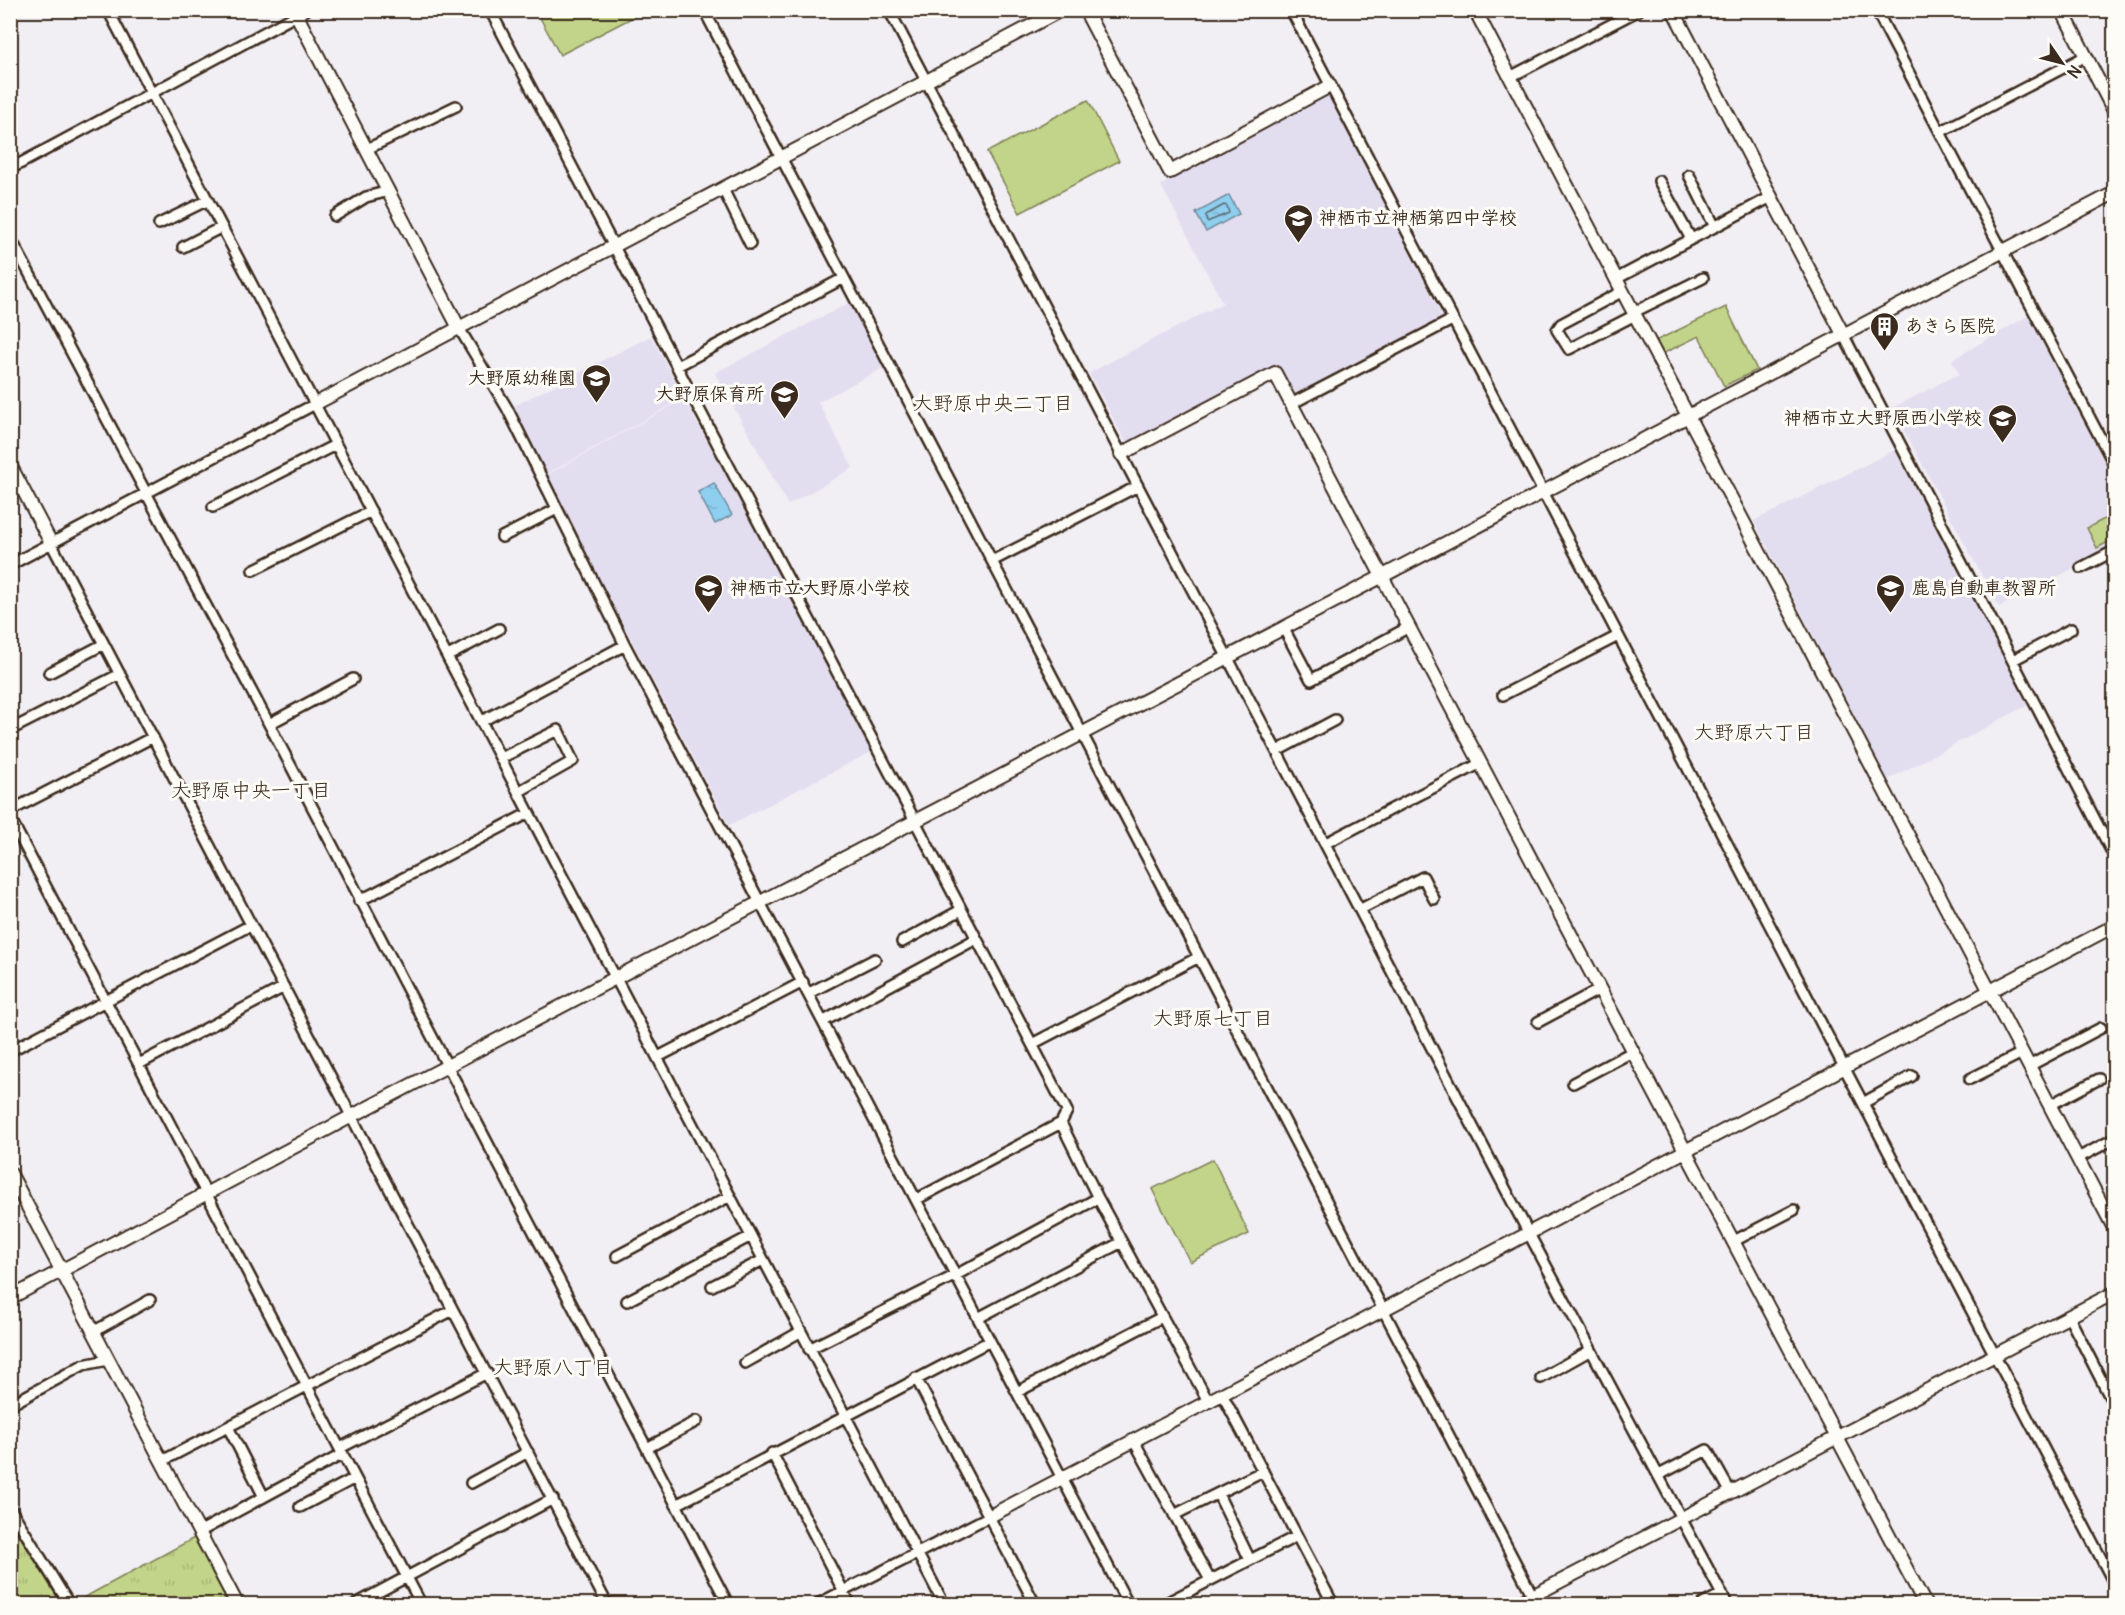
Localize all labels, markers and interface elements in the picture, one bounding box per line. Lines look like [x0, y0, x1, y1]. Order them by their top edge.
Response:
north arrow [2032, 33, 2092, 93]
text: N [2063, 61, 2086, 82]
school or university icon: 神栖市立神栖第四中学校 [1282, 202, 1314, 244]
place label: 神栖市立神栖第四中学校 [1319, 206, 1517, 229]
building icon: あきら医院 [1868, 310, 1900, 352]
place label: あきら医院 [1905, 314, 1995, 337]
school or university icon: 大野原幼稚園 [581, 362, 613, 404]
place label: 大野原幼稚園 [468, 366, 576, 389]
school or university icon: 大野原保育所 [769, 378, 801, 420]
place label: 大野原保育所 [656, 382, 764, 405]
district label: 大野原中央二丁目 [913, 390, 1073, 415]
school or university icon: 神栖市立大野原西小学校 [1987, 402, 2019, 444]
place label: 神栖市立大野原西小学校 [1784, 406, 1982, 429]
school or university icon: 神栖市立大野原小学校 [693, 572, 725, 614]
school or university icon: 鹿島自動車教習所 [1875, 572, 1907, 614]
place label: 神栖市立大野原小学校 [730, 576, 910, 599]
place label: 鹿島自動車教習所 [1912, 576, 2056, 599]
district label: 大野原六丁目 [1694, 719, 1814, 744]
district label: 大野原中央一丁目 [171, 777, 331, 802]
district label: 大野原七丁目 [1153, 1005, 1273, 1030]
district label: 大野原八丁目 [493, 1354, 613, 1379]

